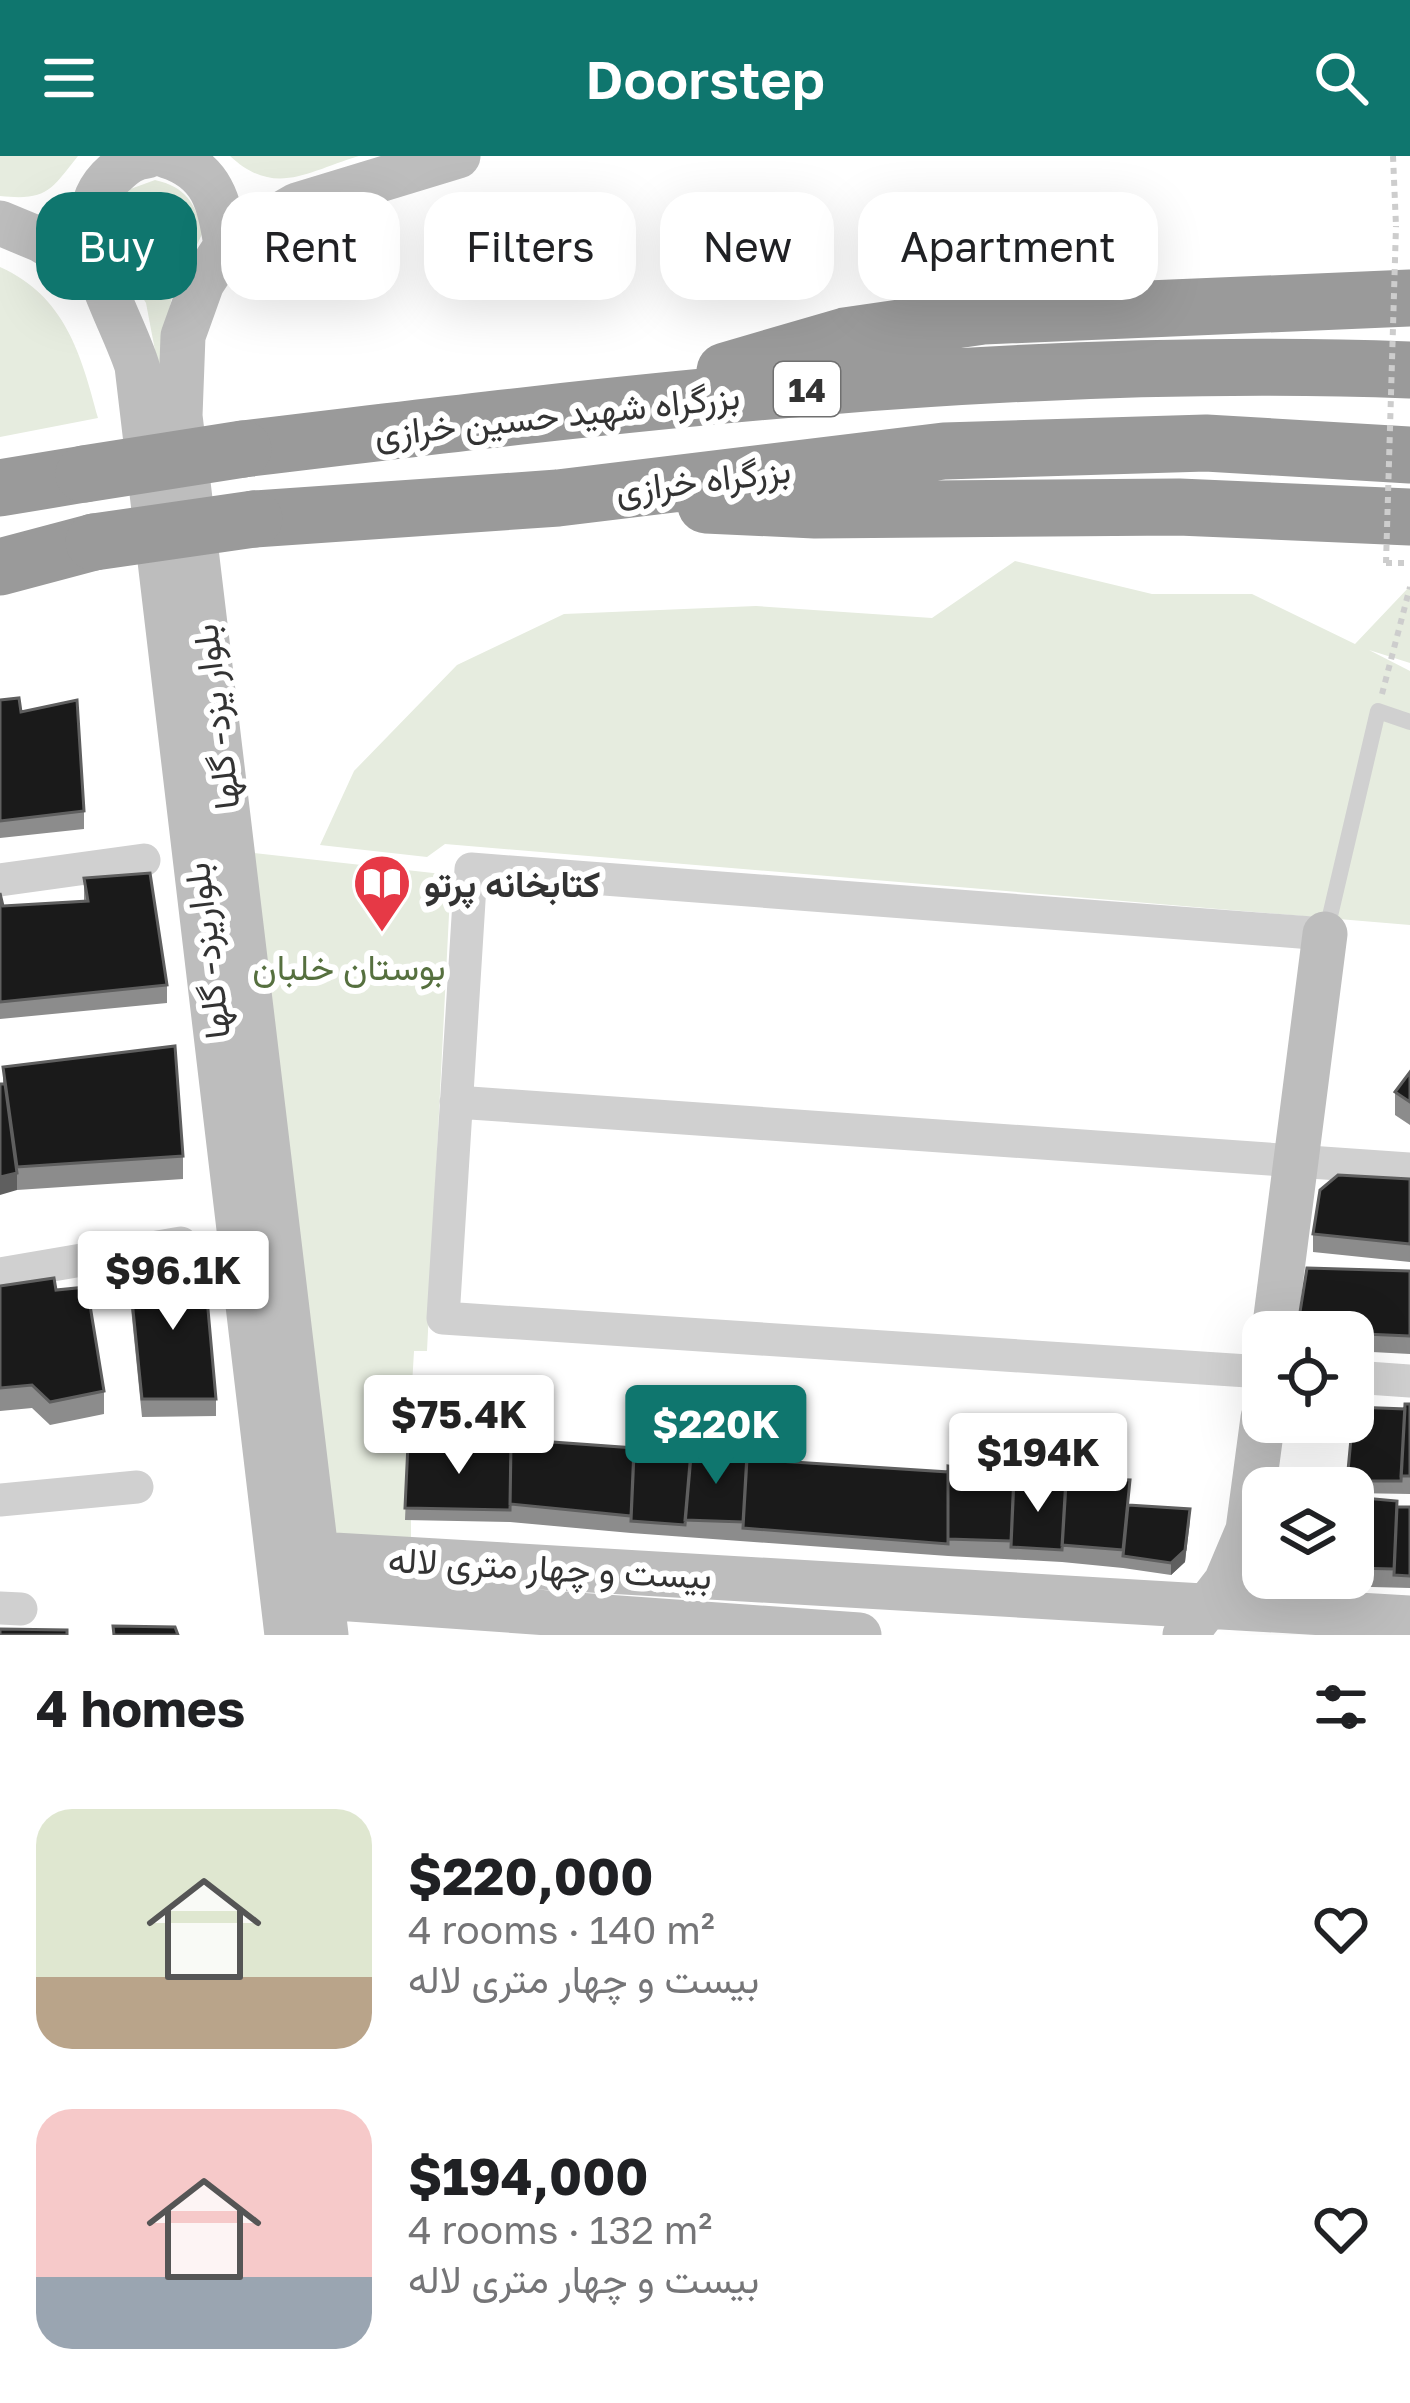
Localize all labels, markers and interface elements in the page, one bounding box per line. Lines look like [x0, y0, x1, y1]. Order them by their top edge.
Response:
icon: menu [36, 45, 102, 111]
icon: search [1308, 45, 1374, 111]
text: Doorstep [585, 46, 825, 111]
chip: Buy [36, 192, 197, 300]
chip: Rent [221, 192, 400, 300]
chip: Filters [424, 192, 636, 300]
chip: New [660, 192, 834, 300]
chip: Apartment [858, 192, 1158, 300]
road number: 14 [774, 362, 840, 416]
street label: بزرگراه شهید حسین خرازی [372, 373, 742, 457]
street label: بزرگراه خرازی [613, 447, 793, 513]
street label: بلوار یزد- گلها [182, 622, 250, 812]
library icon: كتابخانه پرتو [351, 852, 413, 934]
street label: بلواریزد- گلها [174, 860, 240, 1041]
place label: كتابخانه پرتو [424, 862, 600, 909]
park label: بوستان خلبان [252, 945, 446, 990]
pin: $96.1K [75, 1231, 271, 1333]
text: $96.1K [105, 1246, 241, 1293]
map controls [1242, 1311, 1374, 1599]
button: locate [1242, 1311, 1374, 1443]
pin: $75.4K [361, 1375, 557, 1477]
pin: $220K [632, 1385, 800, 1487]
text: $75.4K [391, 1390, 527, 1437]
text: $220K [652, 1400, 780, 1447]
pin: $194K [954, 1413, 1122, 1515]
text: $194K [976, 1428, 1100, 1475]
button: layers [1242, 1467, 1374, 1599]
street label: بیست و چهار متری لاله [387, 1537, 713, 1601]
icon: filters [1308, 1674, 1374, 1740]
text: 4 homes [36, 1677, 245, 1738]
text: $220,000 [408, 1845, 653, 1906]
icon: home [132, 1857, 276, 2001]
icon: heart [1308, 1896, 1374, 1962]
text: 4 rooms · 140 m² [408, 1906, 715, 1953]
text: بیست و چهار متری لاله [408, 1955, 759, 2002]
text: $194,000 [408, 2145, 648, 2206]
icon: home [132, 2157, 276, 2301]
icon: heart [1308, 2196, 1374, 2262]
text: 4 rooms · 132 m² [408, 2206, 712, 2253]
text: بیست و چهار متری لاله [408, 2255, 759, 2302]

